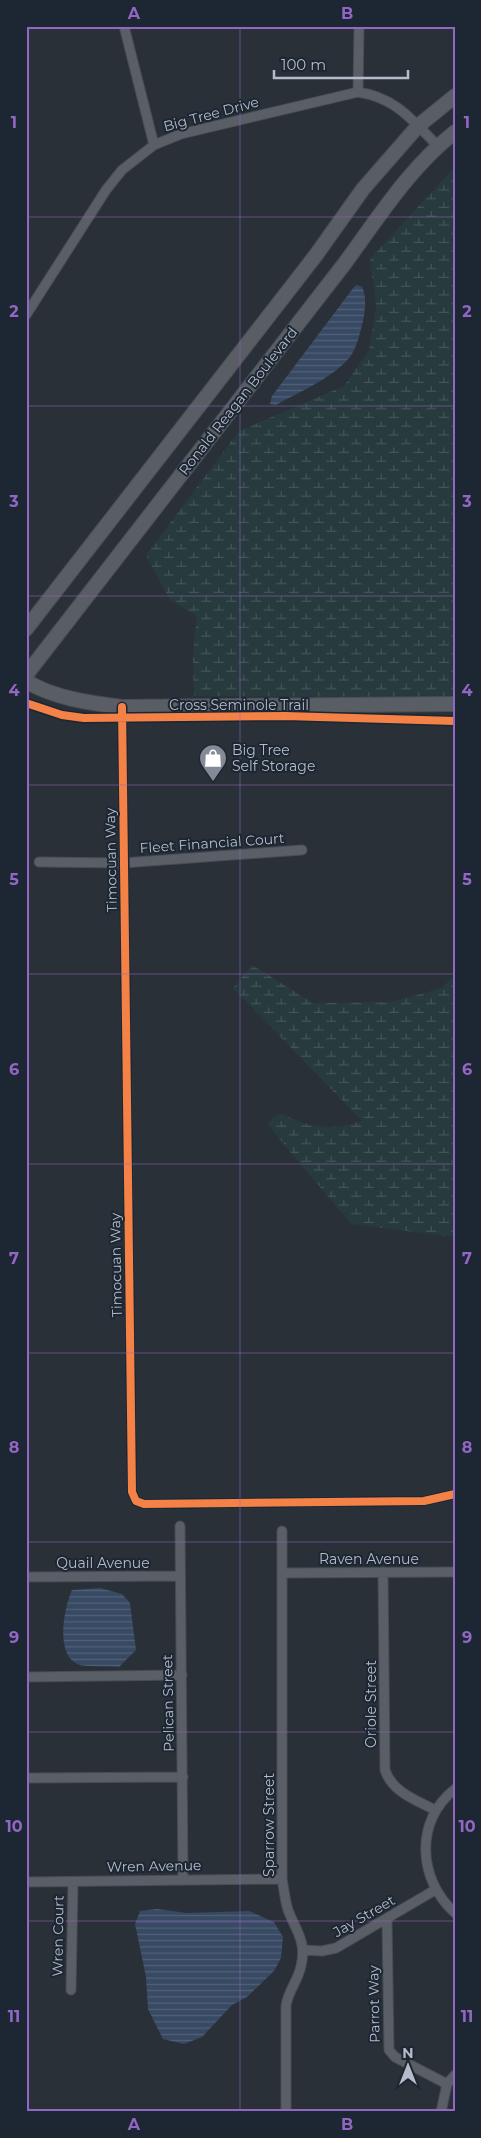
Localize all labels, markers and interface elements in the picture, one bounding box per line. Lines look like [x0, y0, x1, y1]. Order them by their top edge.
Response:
text: A [127, 4, 141, 23]
text: B [341, 4, 353, 23]
scale bar [274, 48, 407, 80]
text: 100 m [281, 55, 326, 74]
street label: Big Tree Drive [161, 93, 261, 135]
text: 1 [11, 113, 17, 132]
text: 1 [464, 113, 470, 132]
text: 2 [9, 302, 19, 321]
text: 2 [462, 302, 472, 321]
street label: Ronald Reagan Boulevard [175, 324, 301, 478]
text: 3 [8, 492, 19, 511]
text: 3 [461, 492, 472, 511]
text: 4 [8, 681, 20, 700]
text: 4 [461, 681, 473, 700]
street label: Cross Seminole Trail [169, 696, 309, 714]
place label: Big Tree Self Storage [232, 741, 315, 775]
shop icon: Big Tree Self Storage [198, 743, 228, 782]
street label: Timocuan Way [101, 807, 121, 912]
street label: Fleet Financial Court [139, 829, 285, 857]
text: 5 [9, 870, 19, 889]
text: 5 [462, 870, 472, 889]
text: 6 [9, 1060, 19, 1079]
text: 6 [462, 1060, 472, 1079]
street label: Timocuan Way [106, 1212, 126, 1317]
text: 7 [9, 1249, 19, 1268]
text: 7 [462, 1249, 472, 1268]
text: 8 [9, 1438, 19, 1457]
text: 8 [462, 1438, 472, 1457]
street label: Raven Avenue [319, 1550, 419, 1568]
street label: Quail Avenue [56, 1554, 150, 1572]
text: 9 [9, 1628, 19, 1647]
text: 9 [462, 1628, 472, 1647]
street label: Pelican Street [158, 1654, 178, 1752]
street label: Oriole Street [362, 1660, 380, 1748]
street label: Sparrow Street [260, 1773, 278, 1877]
text: 10 [5, 1817, 23, 1836]
text: 10 [458, 1817, 476, 1836]
street label: Wren Avenue [106, 1856, 202, 1876]
street label: Jay Street [329, 1891, 398, 1941]
street label: Wren Court [48, 1895, 68, 1977]
street label: Parrot Way [364, 1965, 384, 2043]
text: 11 [8, 2007, 20, 2026]
text: 11 [461, 2007, 473, 2026]
north arrow [384, 2040, 434, 2090]
text: N [402, 2044, 414, 2062]
text: A [127, 2115, 141, 2134]
text: B [341, 2115, 353, 2134]

